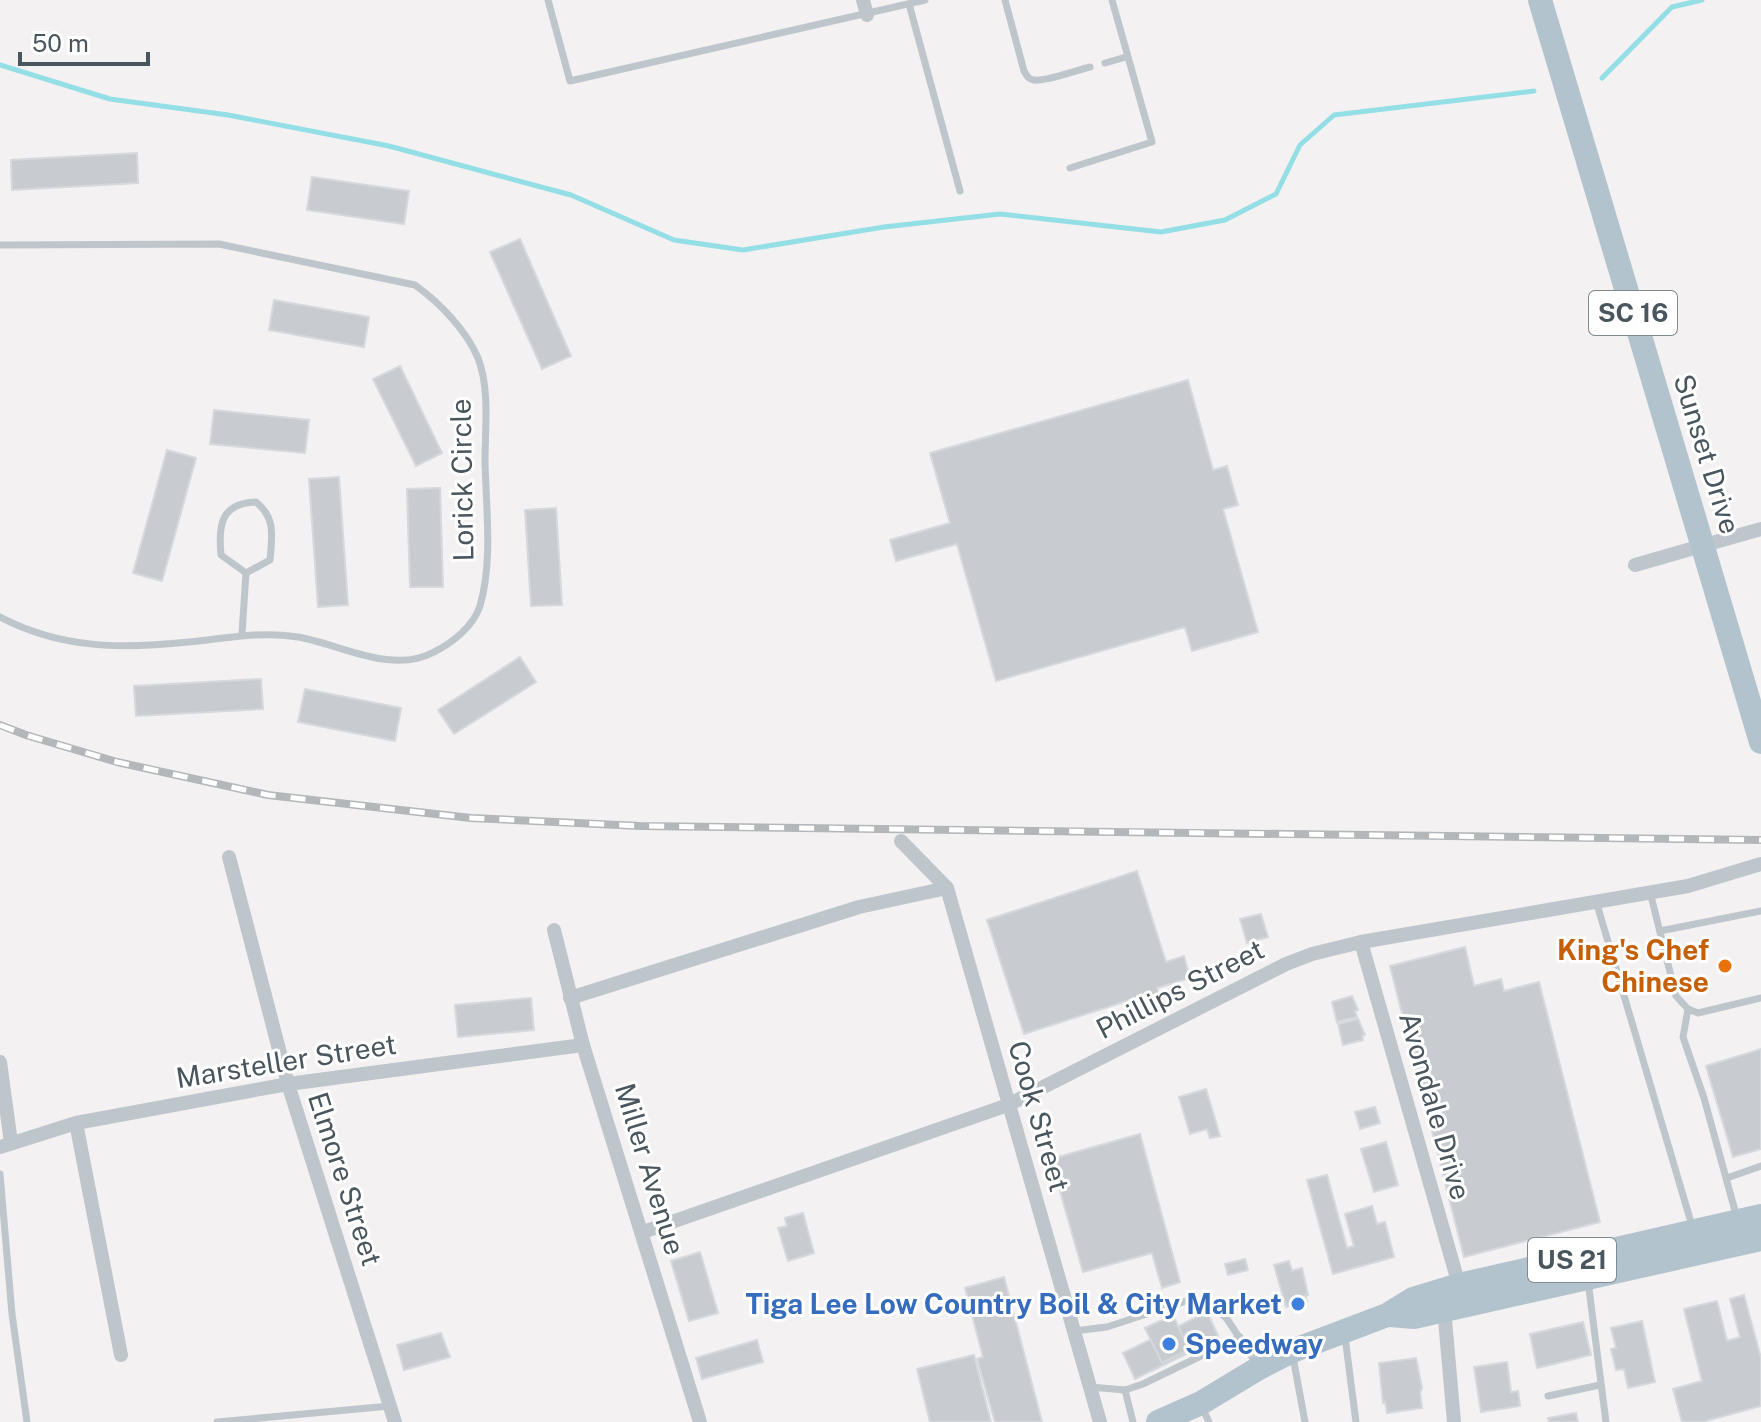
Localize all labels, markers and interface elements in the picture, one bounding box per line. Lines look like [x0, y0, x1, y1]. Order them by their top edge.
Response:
scale bar [20, 16, 148, 66]
text: 50 m [32, 29, 89, 57]
road number: SC 16 [1589, 291, 1677, 335]
street label: Sunset Drive [1668, 370, 1747, 538]
street label: Lorick Circle [444, 398, 479, 562]
street label: Phillips Street [1090, 932, 1269, 1045]
place label: King's Chef Chinese [1557, 933, 1709, 998]
marker: King's Chef Chinese [1716, 957, 1734, 975]
street label: Avondale Drive [1393, 1008, 1478, 1203]
street label: Marsteller Street [173, 1027, 398, 1094]
street label: Cook Street [1002, 1037, 1077, 1195]
street label: Miller Avenue [609, 1079, 692, 1259]
street label: Elmore Street [302, 1088, 389, 1270]
road number: US 21 [1528, 1238, 1616, 1282]
place label: Tiga Lee Low Country Boil & City Market [746, 1287, 1282, 1320]
marker: Tiga Lee Low Country Boil & City Market [1289, 1295, 1307, 1313]
place label: Speedway [1185, 1327, 1324, 1360]
marker: Speedway [1160, 1335, 1178, 1353]

